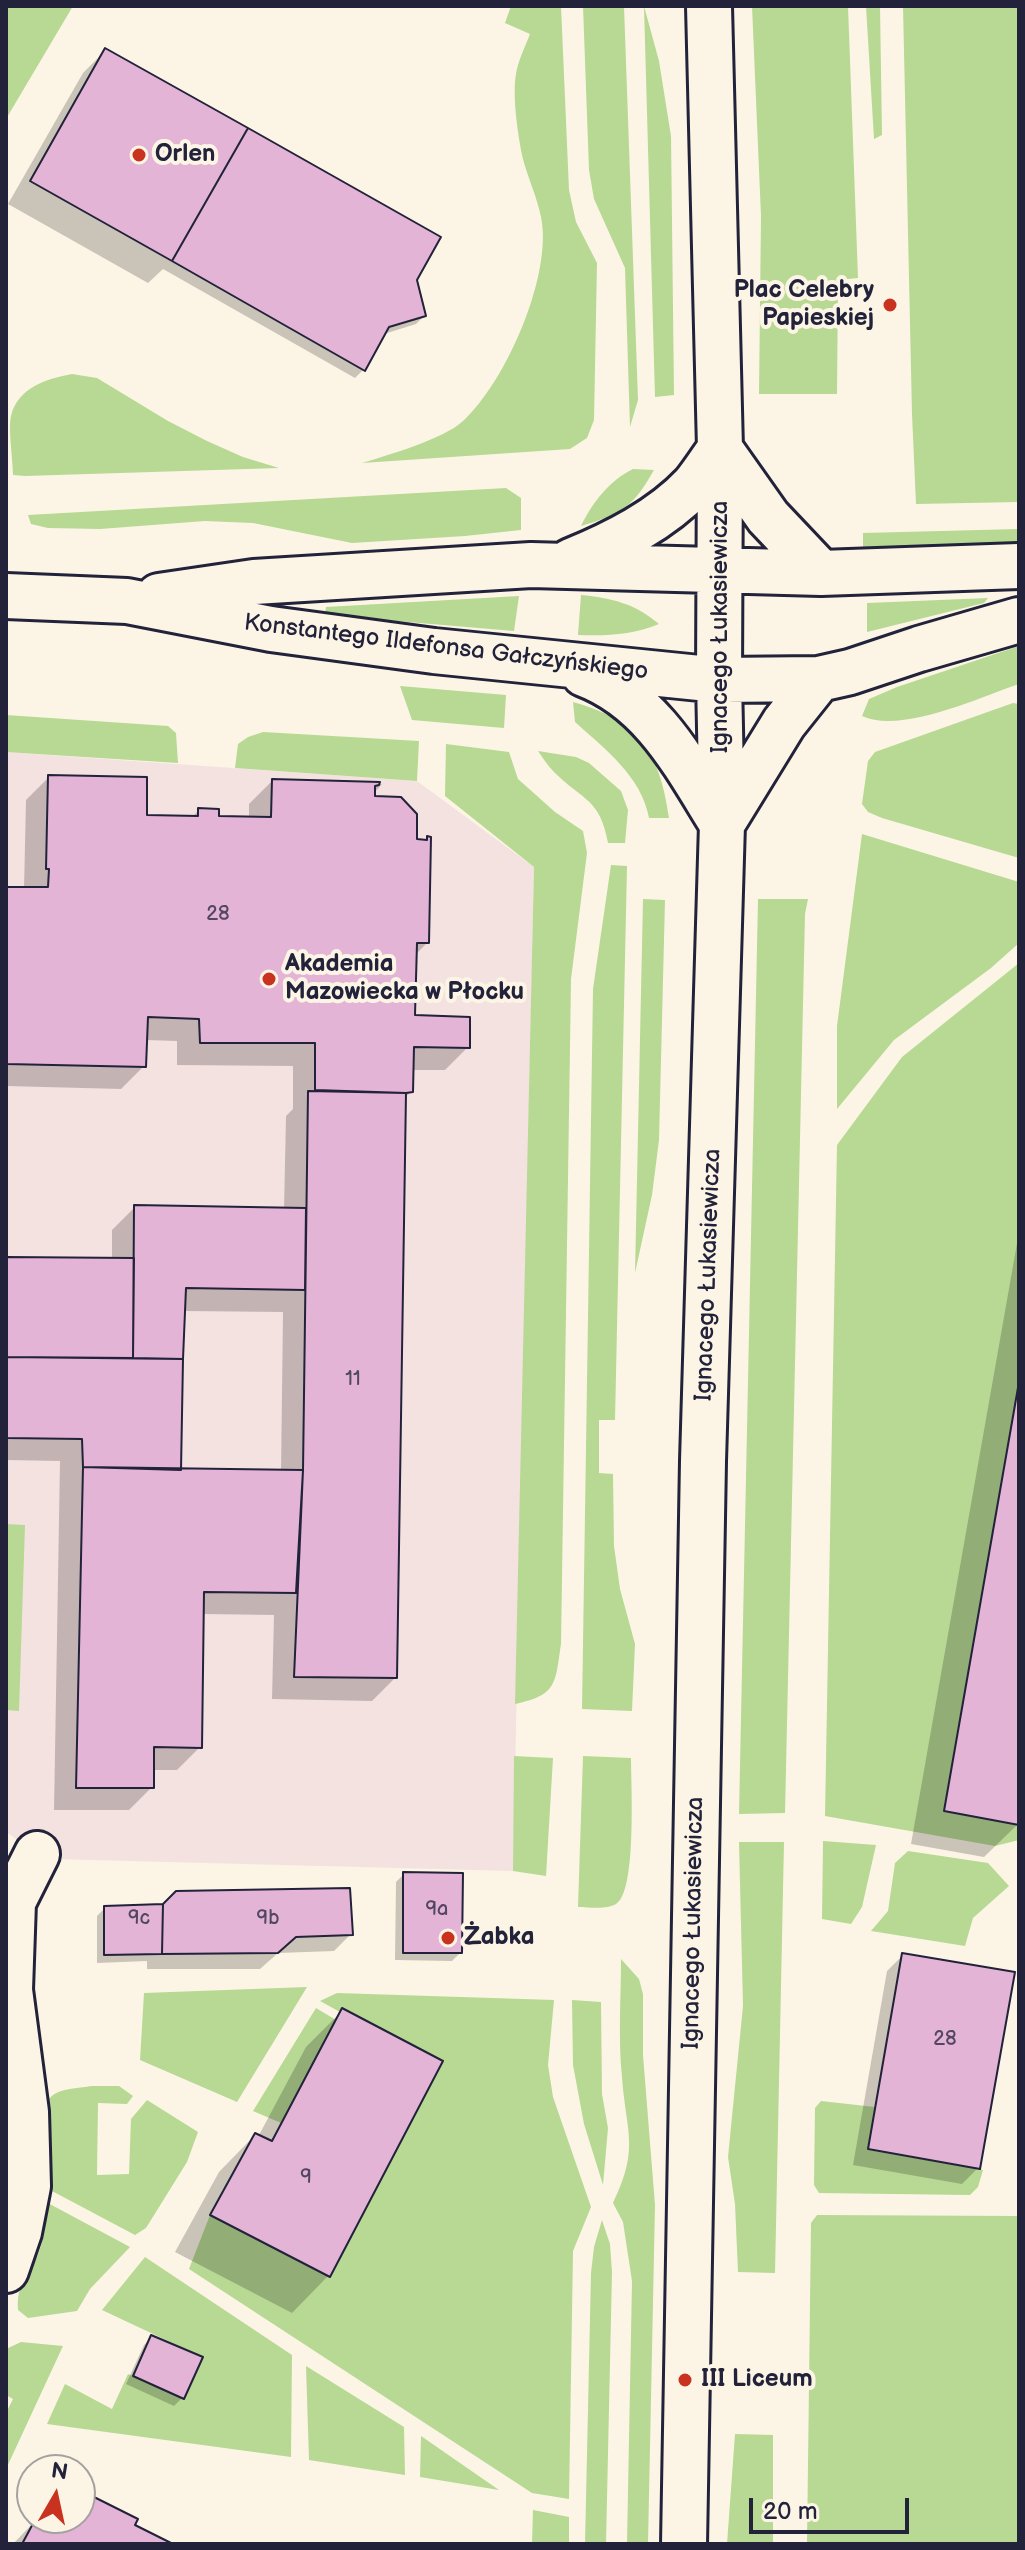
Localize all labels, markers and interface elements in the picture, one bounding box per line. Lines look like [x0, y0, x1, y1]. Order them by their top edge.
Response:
place label: Orlen [155, 141, 215, 169]
marker: Orlen [130, 146, 148, 164]
place label: Plac Celebry Papieskiej [734, 277, 874, 333]
marker: Plac Celebry Papieskiej [881, 296, 899, 314]
street label: Ignacego Łukasiewicza [707, 501, 735, 753]
street label: Konstantego Ildefonsa Gałczyńskiego [242, 609, 650, 687]
house number: 28 [206, 903, 230, 927]
place label: Akademia Mazowiecka w Płocku [285, 951, 524, 1007]
marker: Akademia Mazowiecka w Płocku [260, 970, 278, 988]
street label: Ignacego Łukasiewicza [690, 1148, 728, 1402]
house number: 11 [345, 1368, 361, 1392]
street label: Ignacego Łukasiewicza [677, 1796, 711, 2050]
house number: 9a [426, 1898, 448, 1922]
house number: 9c [128, 1907, 150, 1931]
house number: 9b [257, 1907, 279, 1931]
place label: Żabka [464, 1924, 534, 1952]
marker: Żabka [439, 1929, 457, 1947]
house number: 28 [933, 2028, 957, 2052]
house number: 9 [300, 2166, 312, 2190]
place label: III Liceum [701, 2366, 813, 2394]
marker: III Liceum [676, 2371, 694, 2389]
north arrow [16, 2454, 96, 2534]
text: N [49, 2457, 70, 2486]
scale bar [753, 2482, 913, 2532]
text: 20 m [763, 2497, 818, 2526]

